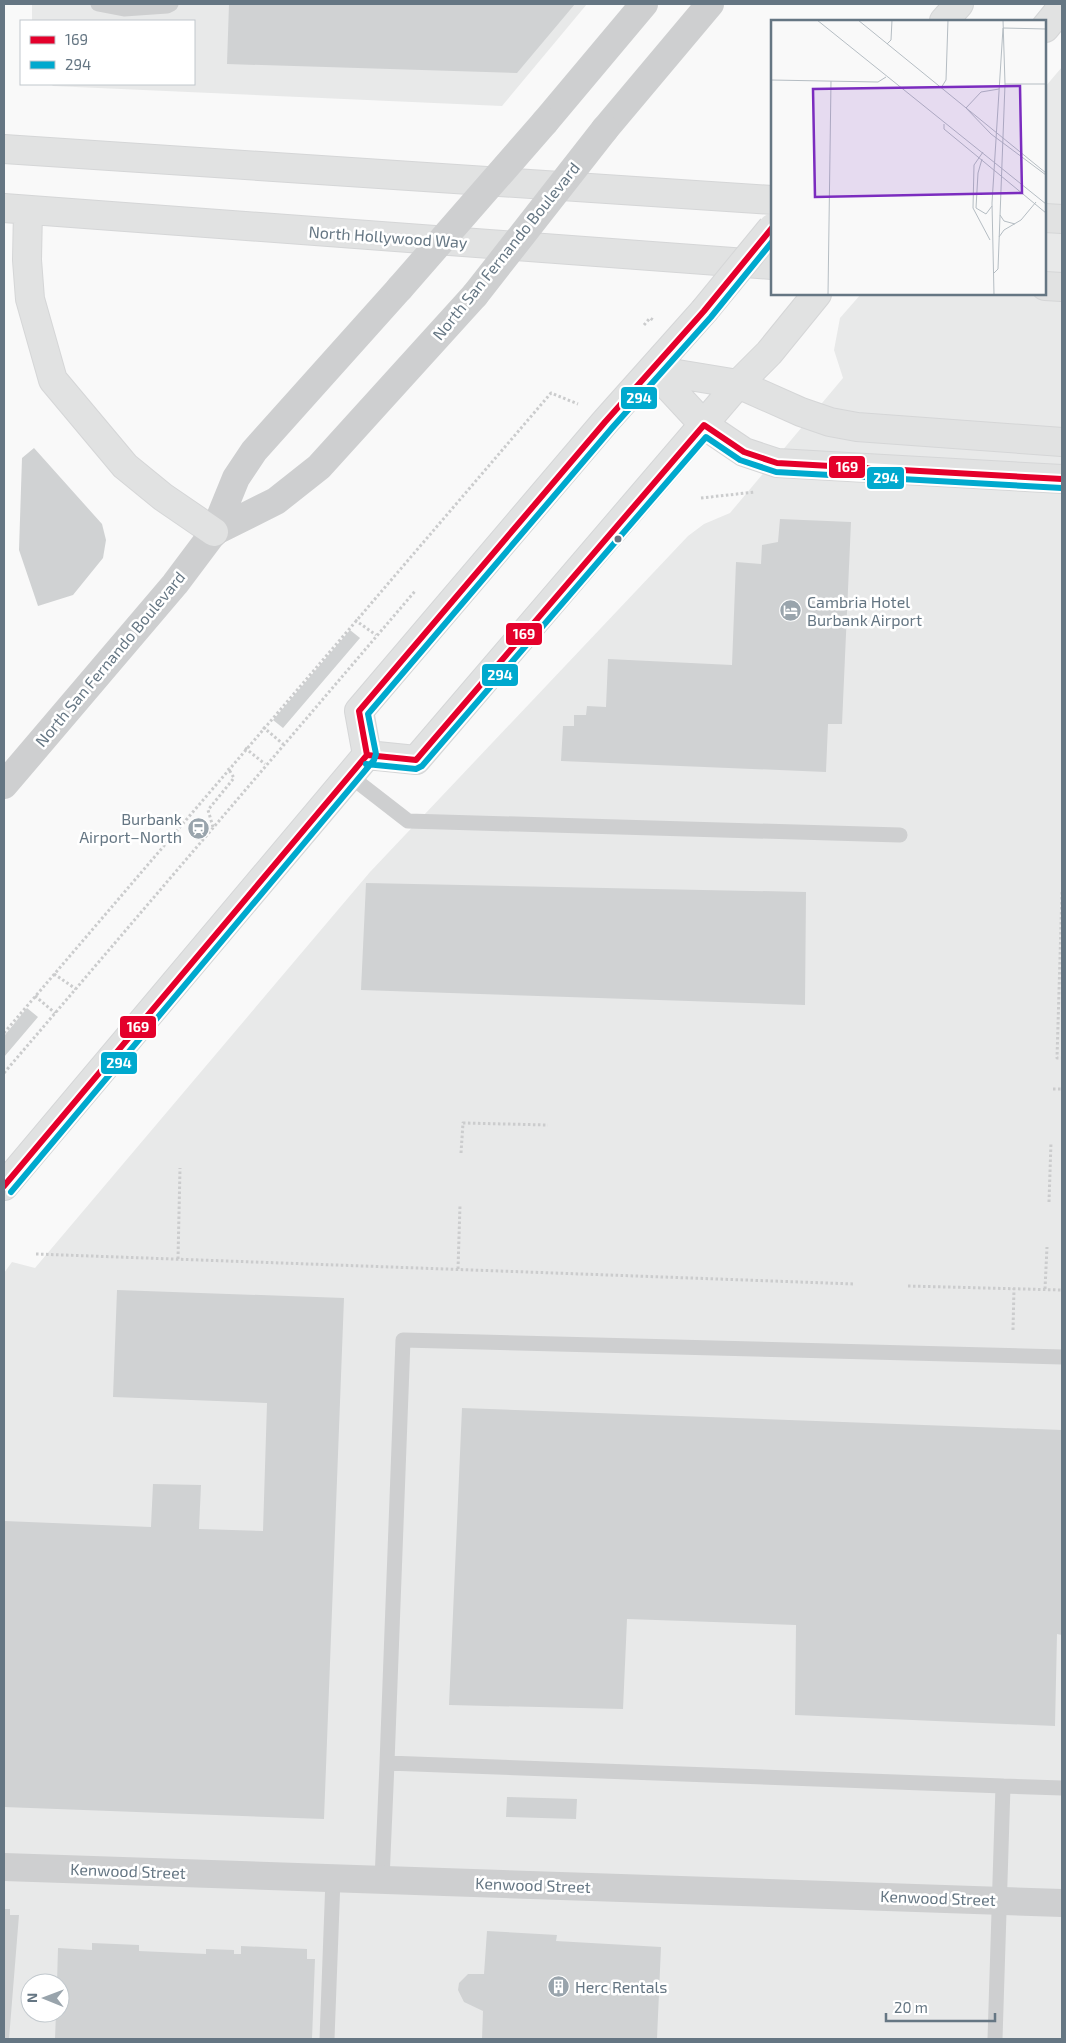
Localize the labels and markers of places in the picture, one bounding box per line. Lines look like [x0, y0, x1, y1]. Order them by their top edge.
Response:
unlabelled marker [613, 534, 623, 544]
place label: Cambria Hotel Burbank Airport [807, 592, 922, 629]
hotel icon: Cambria Hotel Burbank Airport [779, 599, 803, 623]
place label: Burbank Airport–North [79, 809, 182, 846]
station icon: Burbank Airport–North [186, 816, 210, 840]
building icon: Herc Rentals [547, 1975, 571, 1999]
place label: Herc Rentals [575, 1977, 667, 1996]

